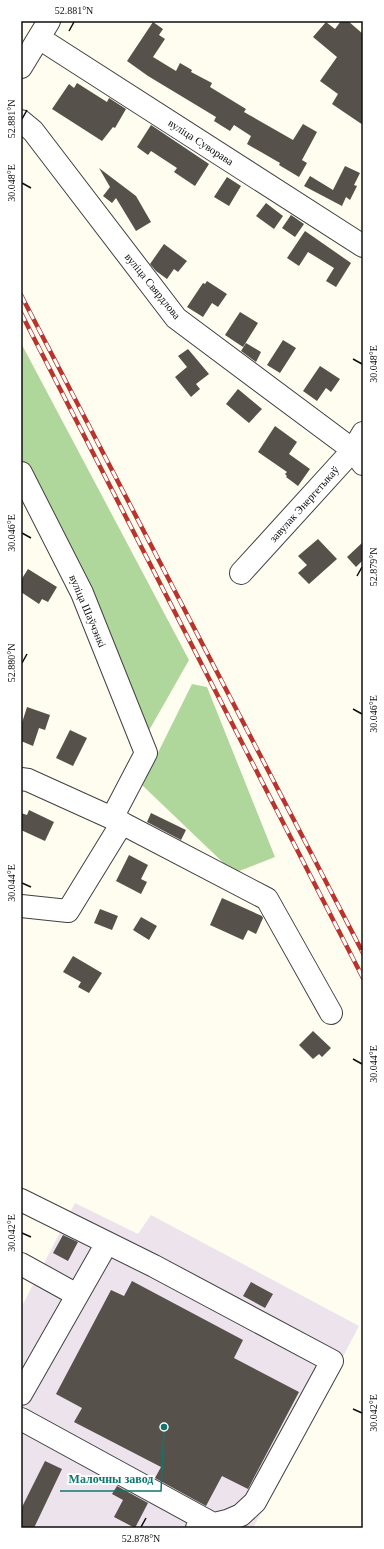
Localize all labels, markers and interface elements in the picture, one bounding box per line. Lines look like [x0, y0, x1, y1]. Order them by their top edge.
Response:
text: 52.881°N [55, 5, 93, 16]
text: 52.881°N [6, 100, 17, 138]
street label: вуліца Суворава [166, 116, 236, 168]
text: 30.048°E [6, 164, 17, 202]
street label: вуліца Свярдлова [123, 251, 183, 321]
text: 30.048°E [368, 345, 379, 383]
street label: завулак Энергетыкаў [267, 463, 342, 544]
text: 30.046°E [6, 514, 17, 552]
text: 52.879°N [368, 548, 379, 586]
street label: вуліца Шаўчэнкі [67, 573, 109, 649]
text: 52.880°N [6, 644, 17, 682]
text: 30.046°E [368, 695, 379, 733]
text: 30.044°E [6, 864, 17, 902]
text: 30.044°E [368, 1045, 379, 1083]
text: 30.042°E [6, 1214, 17, 1252]
text: 30.042°E [368, 1394, 379, 1432]
callout: Малочны завод [60, 1467, 161, 1491]
text: Малочны завод [69, 1472, 153, 1486]
text: 52.878°N [122, 1533, 160, 1544]

